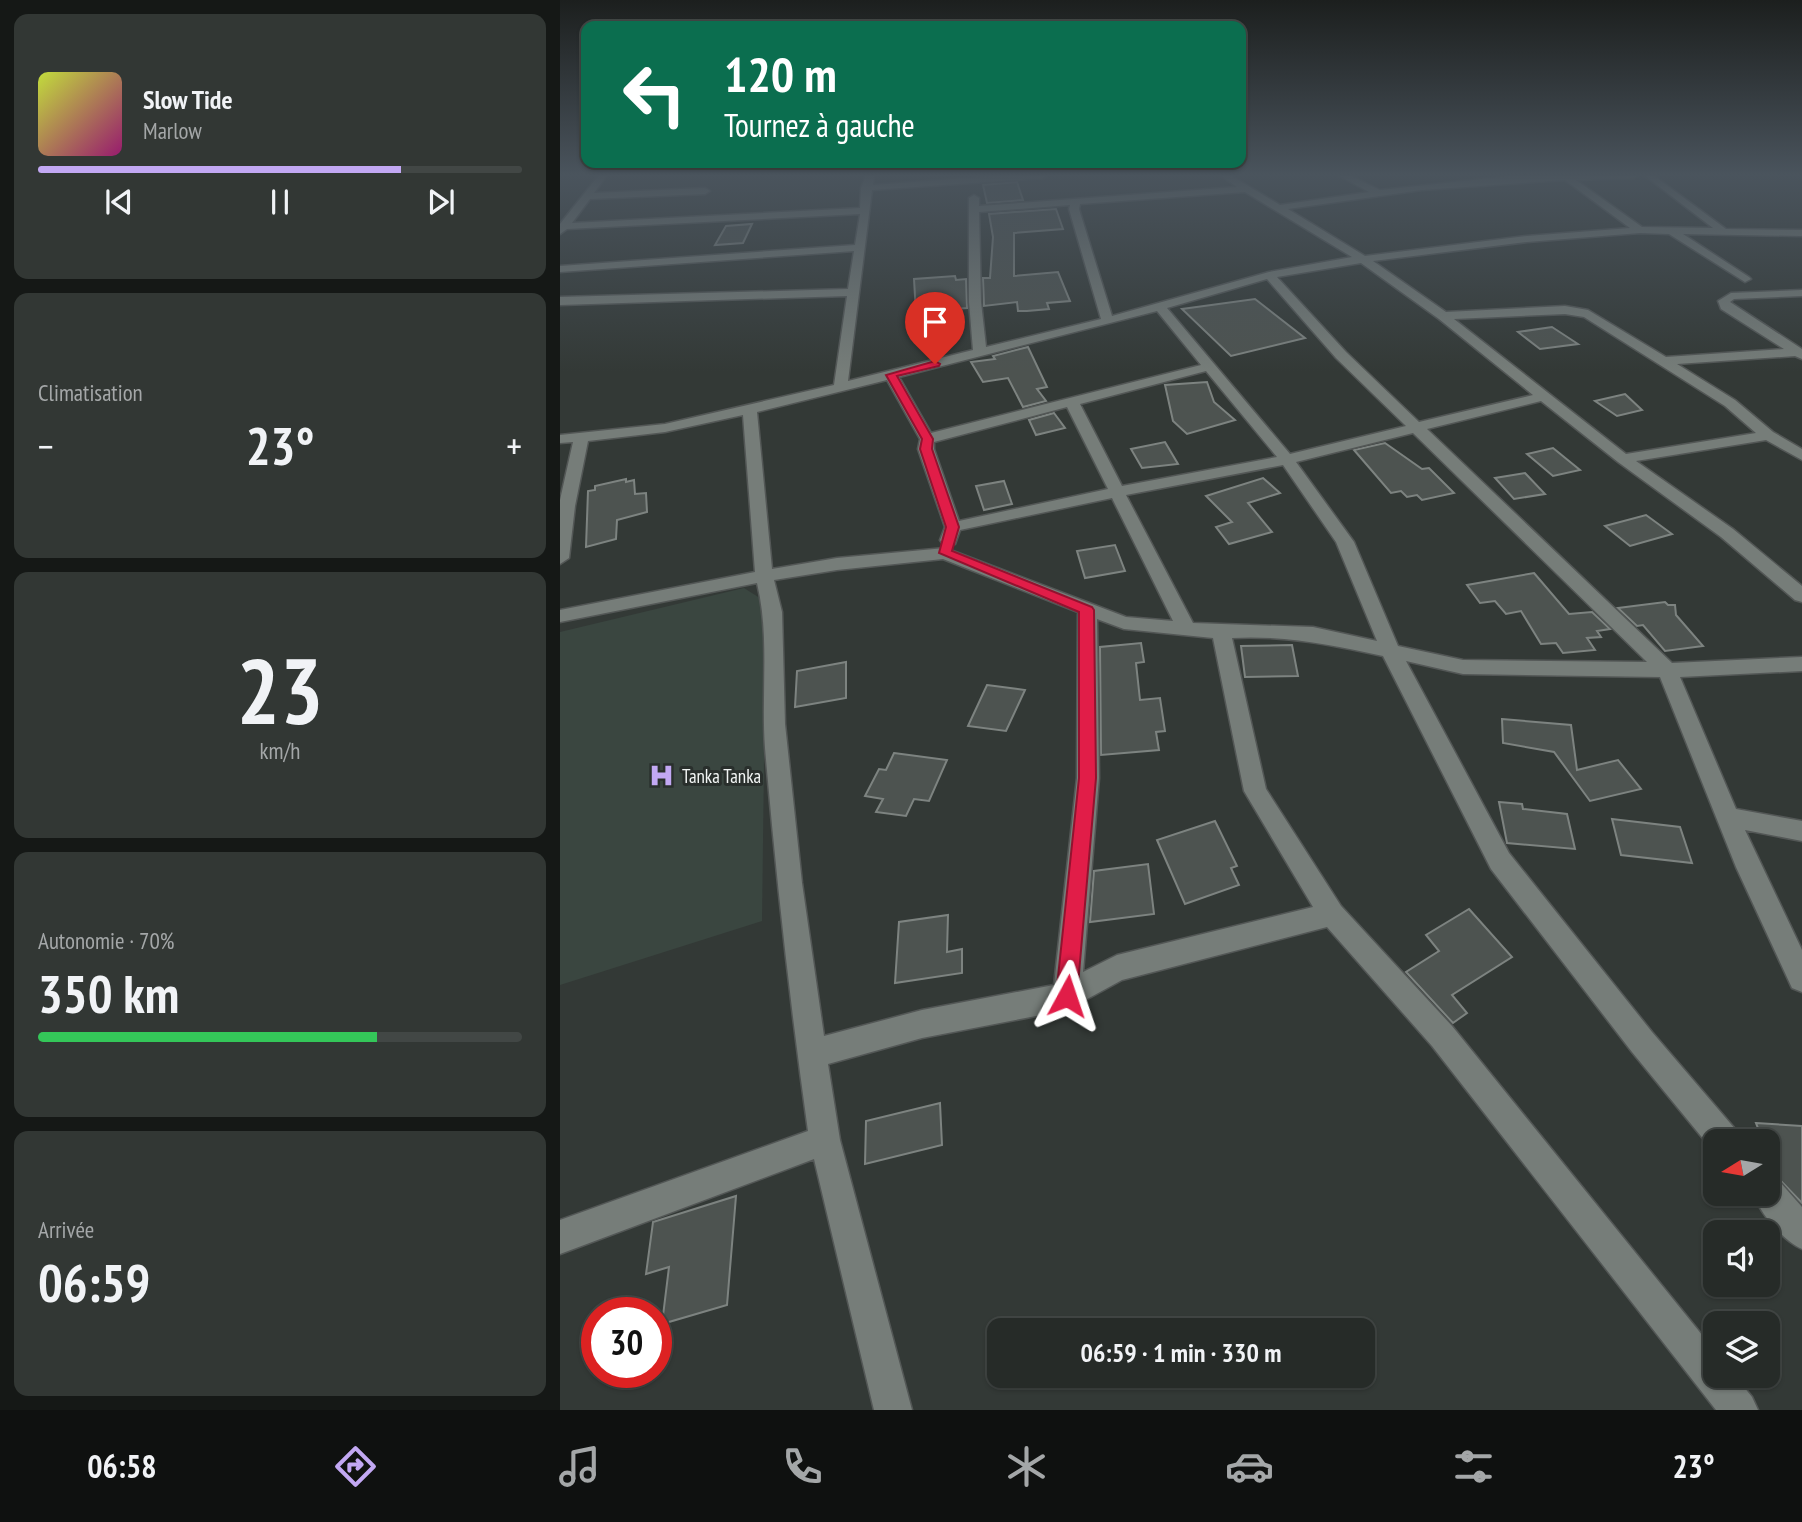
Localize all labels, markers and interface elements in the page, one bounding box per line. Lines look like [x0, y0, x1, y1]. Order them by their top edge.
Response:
text: 120 m [724, 42, 837, 106]
icon: left [609, 49, 700, 140]
text: Slow Tide [143, 83, 233, 116]
text: Tournez à gauche [724, 104, 915, 146]
text: Marlow [143, 116, 202, 145]
icon: previous [100, 183, 138, 221]
icon: pause [261, 183, 299, 221]
icon: next [422, 183, 460, 221]
pin [905, 292, 965, 364]
icon: arrive [916, 303, 954, 341]
text: Climatisation [38, 378, 143, 407]
text: 23° [246, 412, 314, 479]
text: − [38, 421, 54, 470]
text: + [506, 421, 522, 470]
text: 23 [237, 631, 324, 749]
text: km/h [260, 736, 300, 765]
hospital icon: Tanka Tanka [648, 762, 676, 790]
place label: Tanka Tanka [682, 764, 761, 788]
text: Autonomie · 70% [38, 926, 174, 955]
position arrow [1030, 959, 1104, 1033]
text: 350 km [38, 960, 179, 1027]
north arrow [1703, 1129, 1780, 1206]
map controls [1703, 1129, 1780, 1388]
text: Arrivée [38, 1215, 94, 1244]
button: sound [1703, 1220, 1780, 1297]
text: 06:59 [38, 1249, 150, 1316]
speed limit sign: 30 [581, 1297, 672, 1388]
button: layers [1703, 1311, 1780, 1388]
text: 06:59 · 1 min · 330 m [1081, 1336, 1281, 1369]
icon: directions [331, 1442, 380, 1491]
icon: music [555, 1442, 604, 1491]
icon: phone [778, 1442, 827, 1491]
icon: climate [1002, 1442, 1051, 1491]
icon: car [1225, 1442, 1274, 1491]
icon: filters [1449, 1442, 1498, 1491]
text: 06:58 [87, 1445, 157, 1487]
text: 23° [1672, 1445, 1715, 1487]

